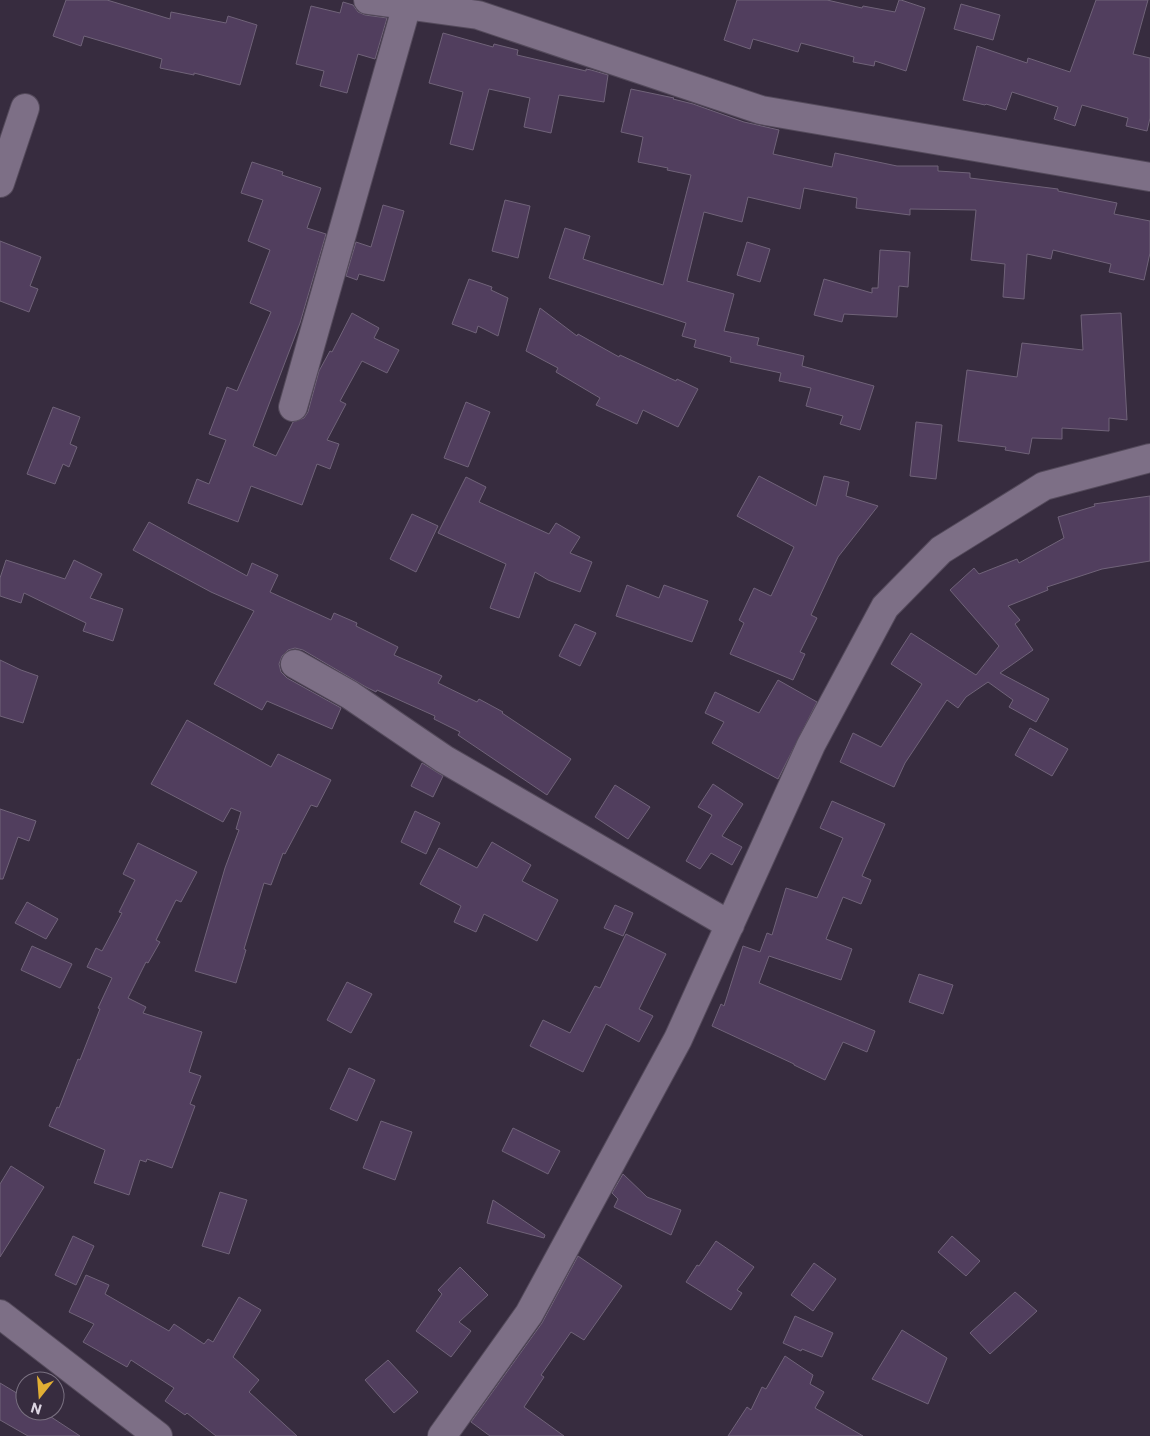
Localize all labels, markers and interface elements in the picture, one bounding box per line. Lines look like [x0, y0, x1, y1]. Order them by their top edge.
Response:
north arrow [15, 1371, 65, 1421]
text: N [29, 1399, 44, 1419]

